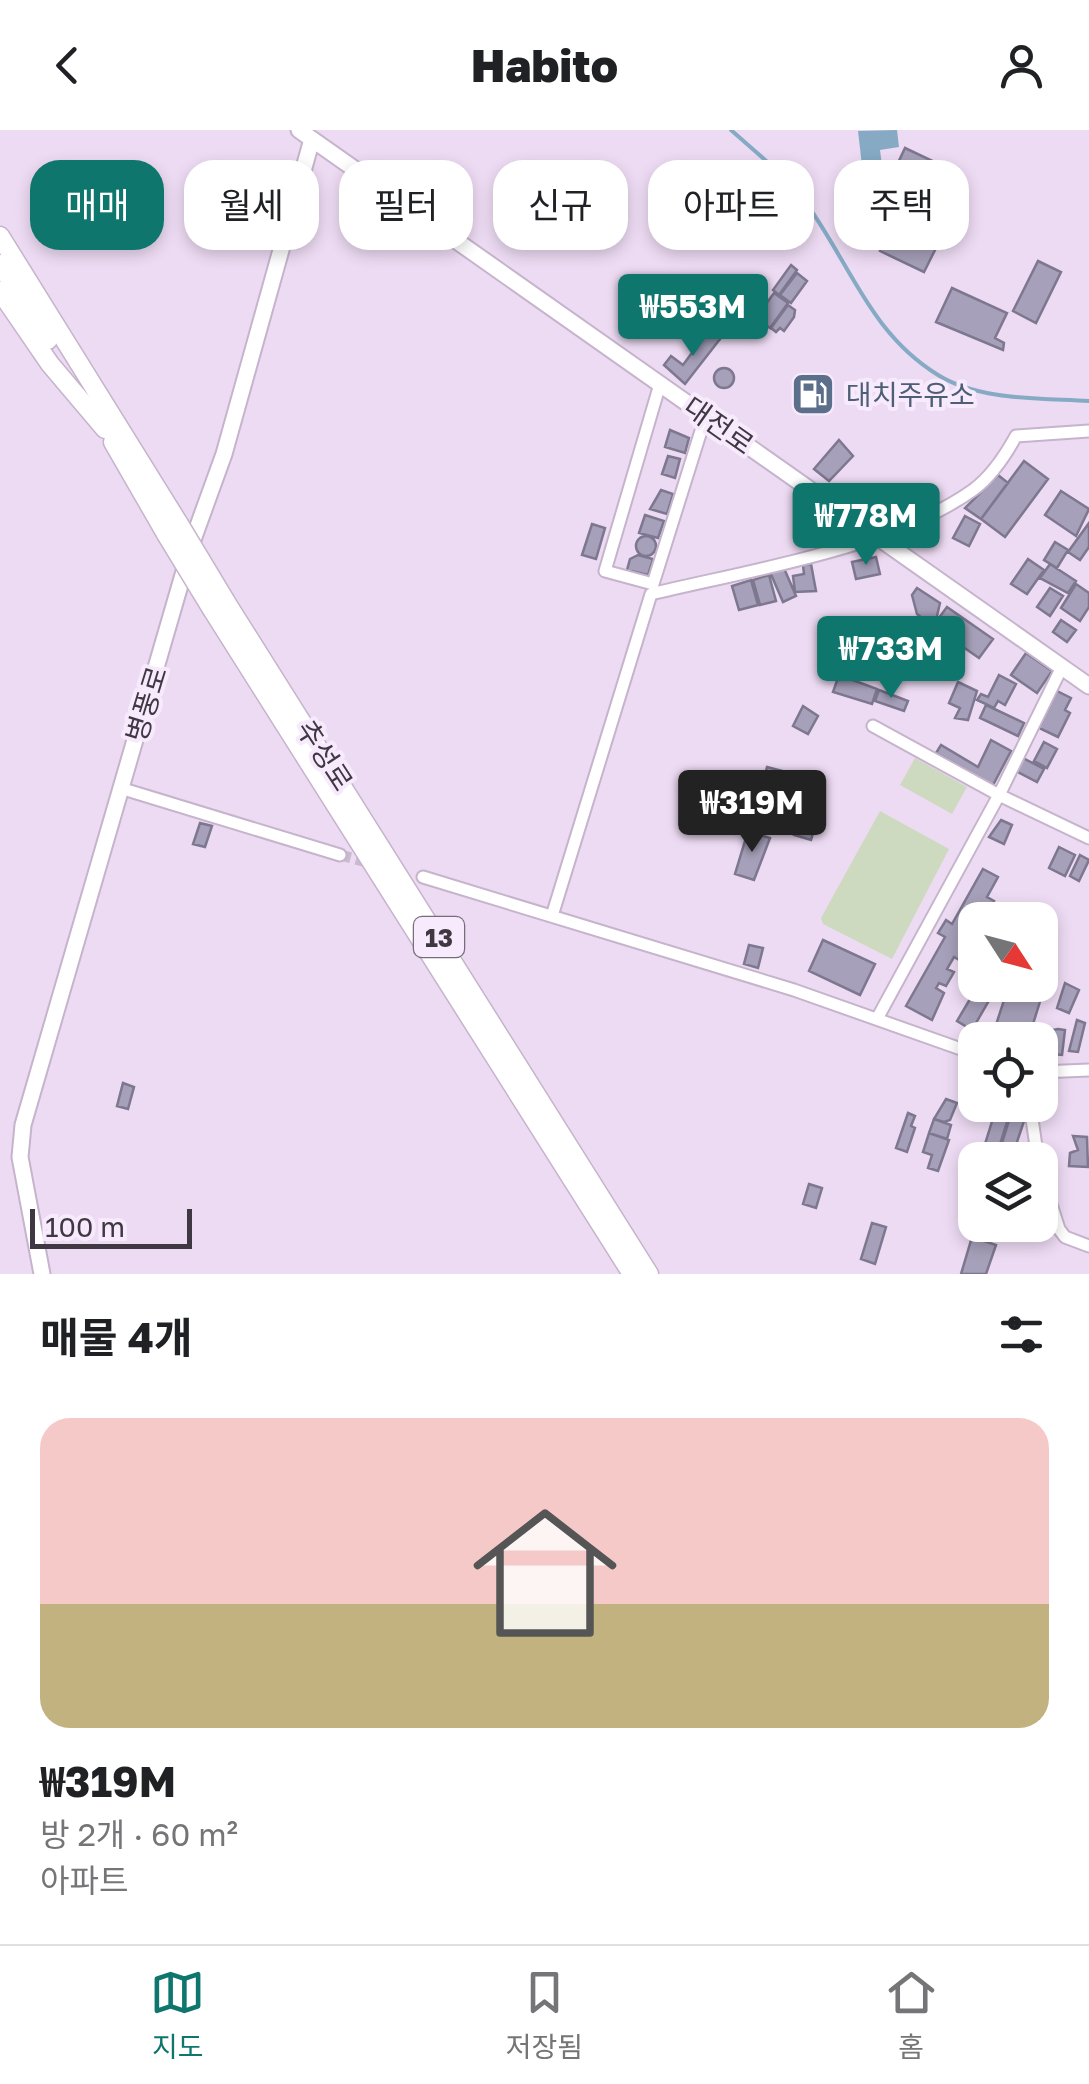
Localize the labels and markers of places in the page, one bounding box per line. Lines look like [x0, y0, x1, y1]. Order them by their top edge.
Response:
pin: ₩553M [623, 274, 763, 359]
fuel station icon: 대치주유소 [790, 371, 836, 417]
place label: 대치주유소 [846, 378, 975, 411]
pin: ₩778M [796, 483, 936, 568]
pin: ₩733M [821, 616, 961, 701]
pin: ₩319M [682, 770, 822, 855]

